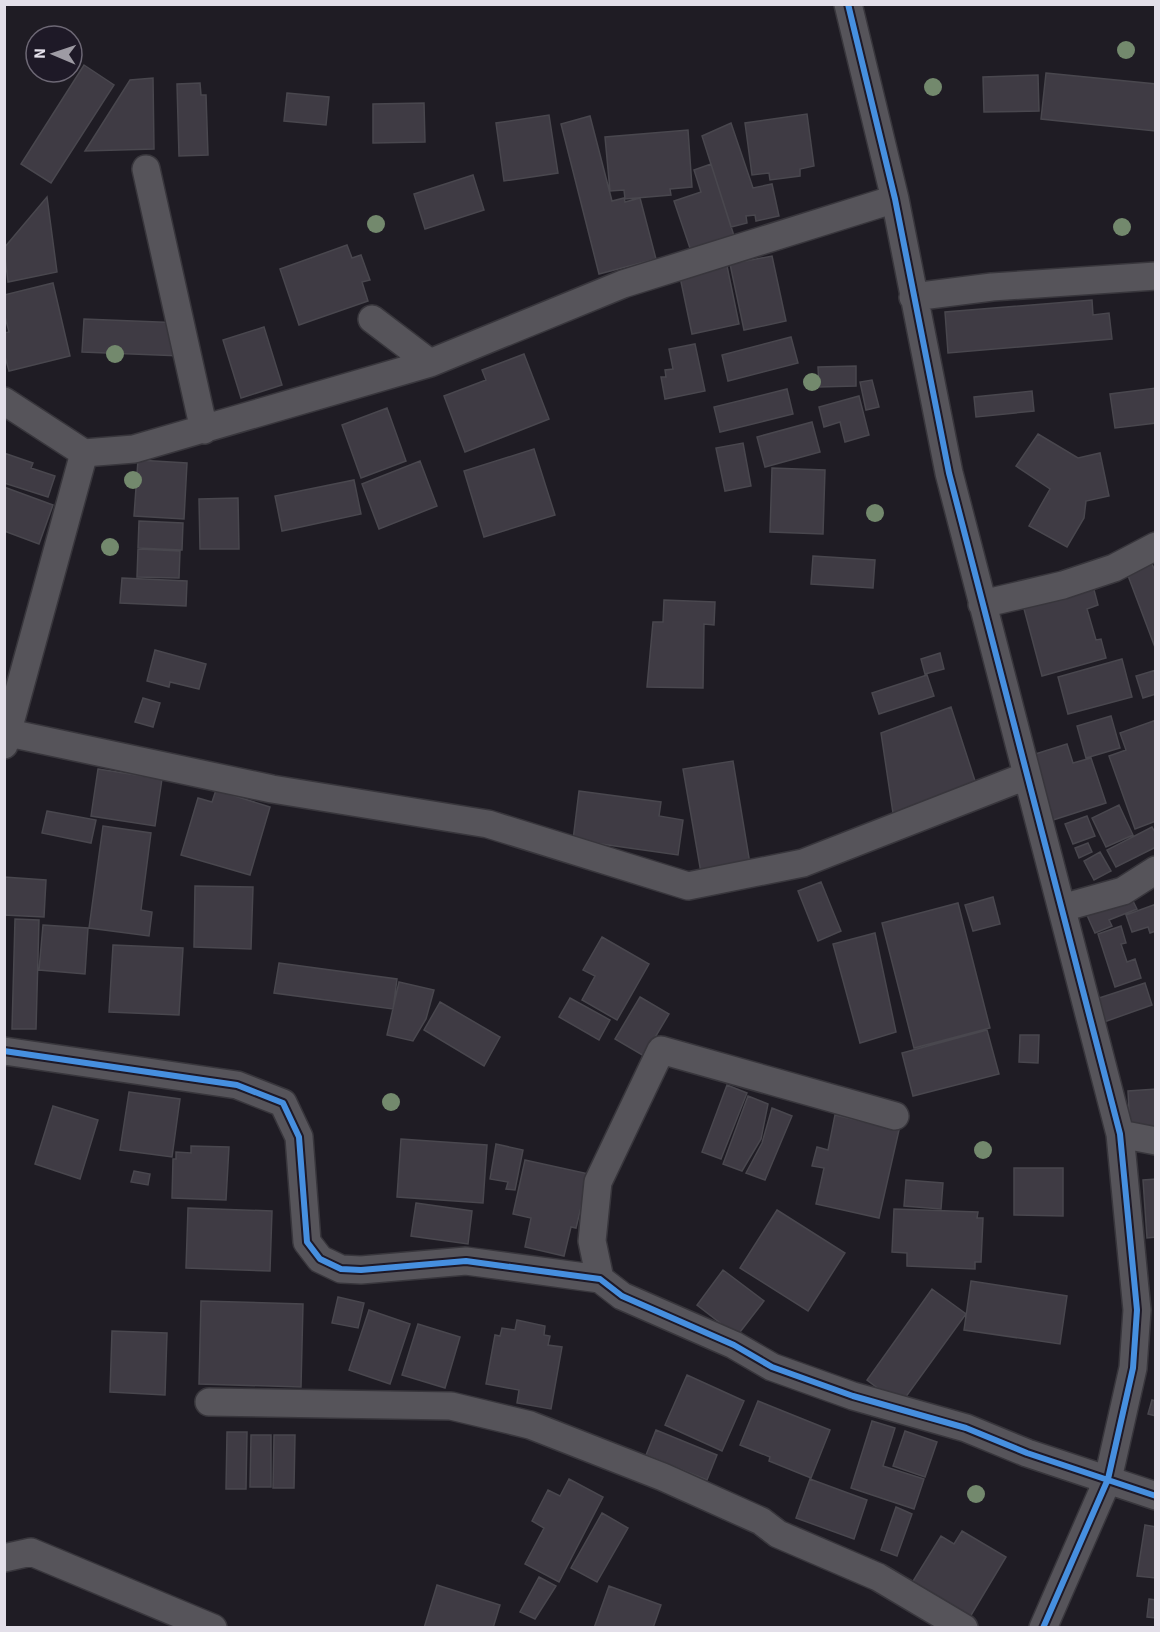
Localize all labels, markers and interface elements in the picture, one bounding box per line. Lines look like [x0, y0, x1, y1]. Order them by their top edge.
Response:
north arrow [24, 24, 84, 84]
text: N [29, 48, 51, 59]

